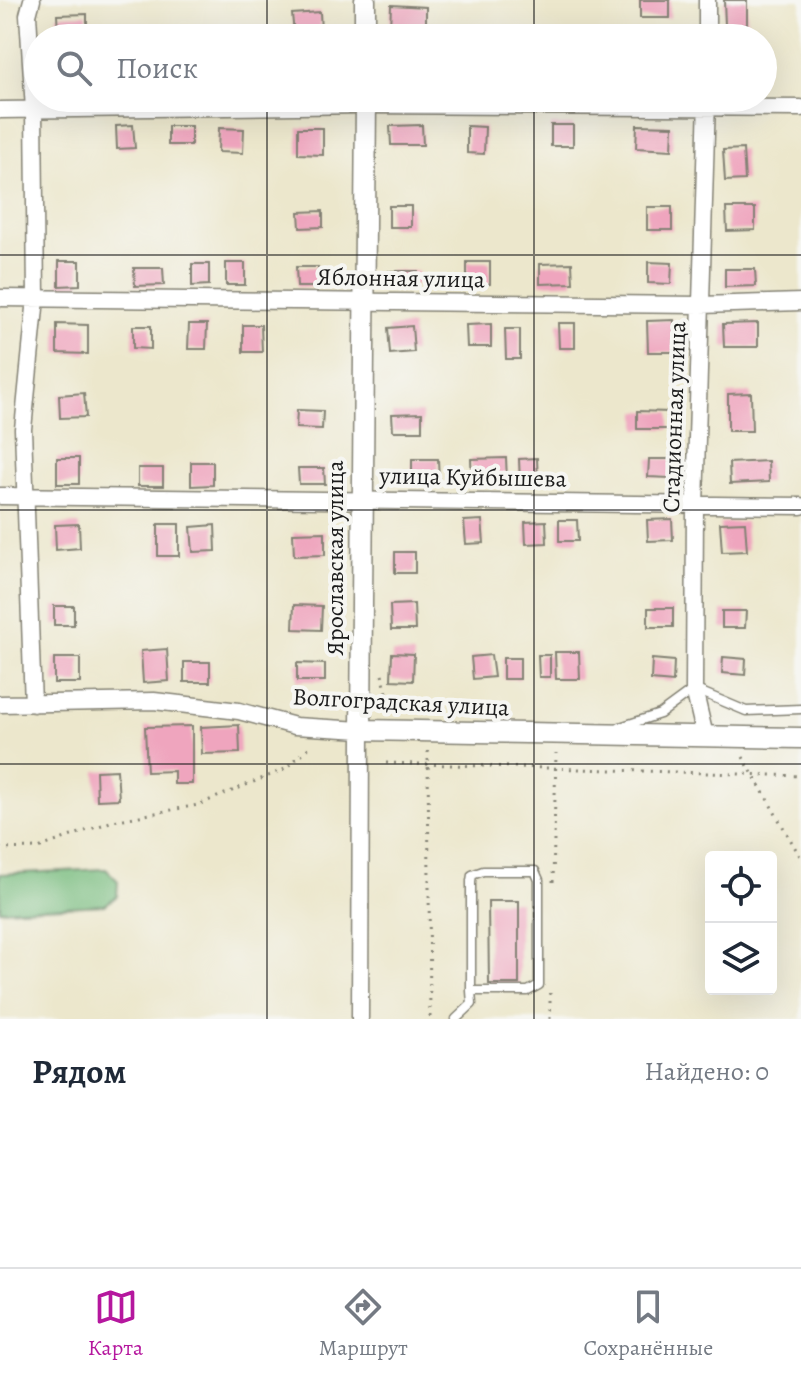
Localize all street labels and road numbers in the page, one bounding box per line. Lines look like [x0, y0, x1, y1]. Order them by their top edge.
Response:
street label: Яблонная улица [317, 261, 485, 295]
street label: Стадионная улица [655, 321, 693, 513]
street label: улица Куйбышева [378, 459, 567, 495]
street label: Ярославская улица [319, 460, 351, 656]
street label: Волгоградская улица [292, 680, 510, 724]

